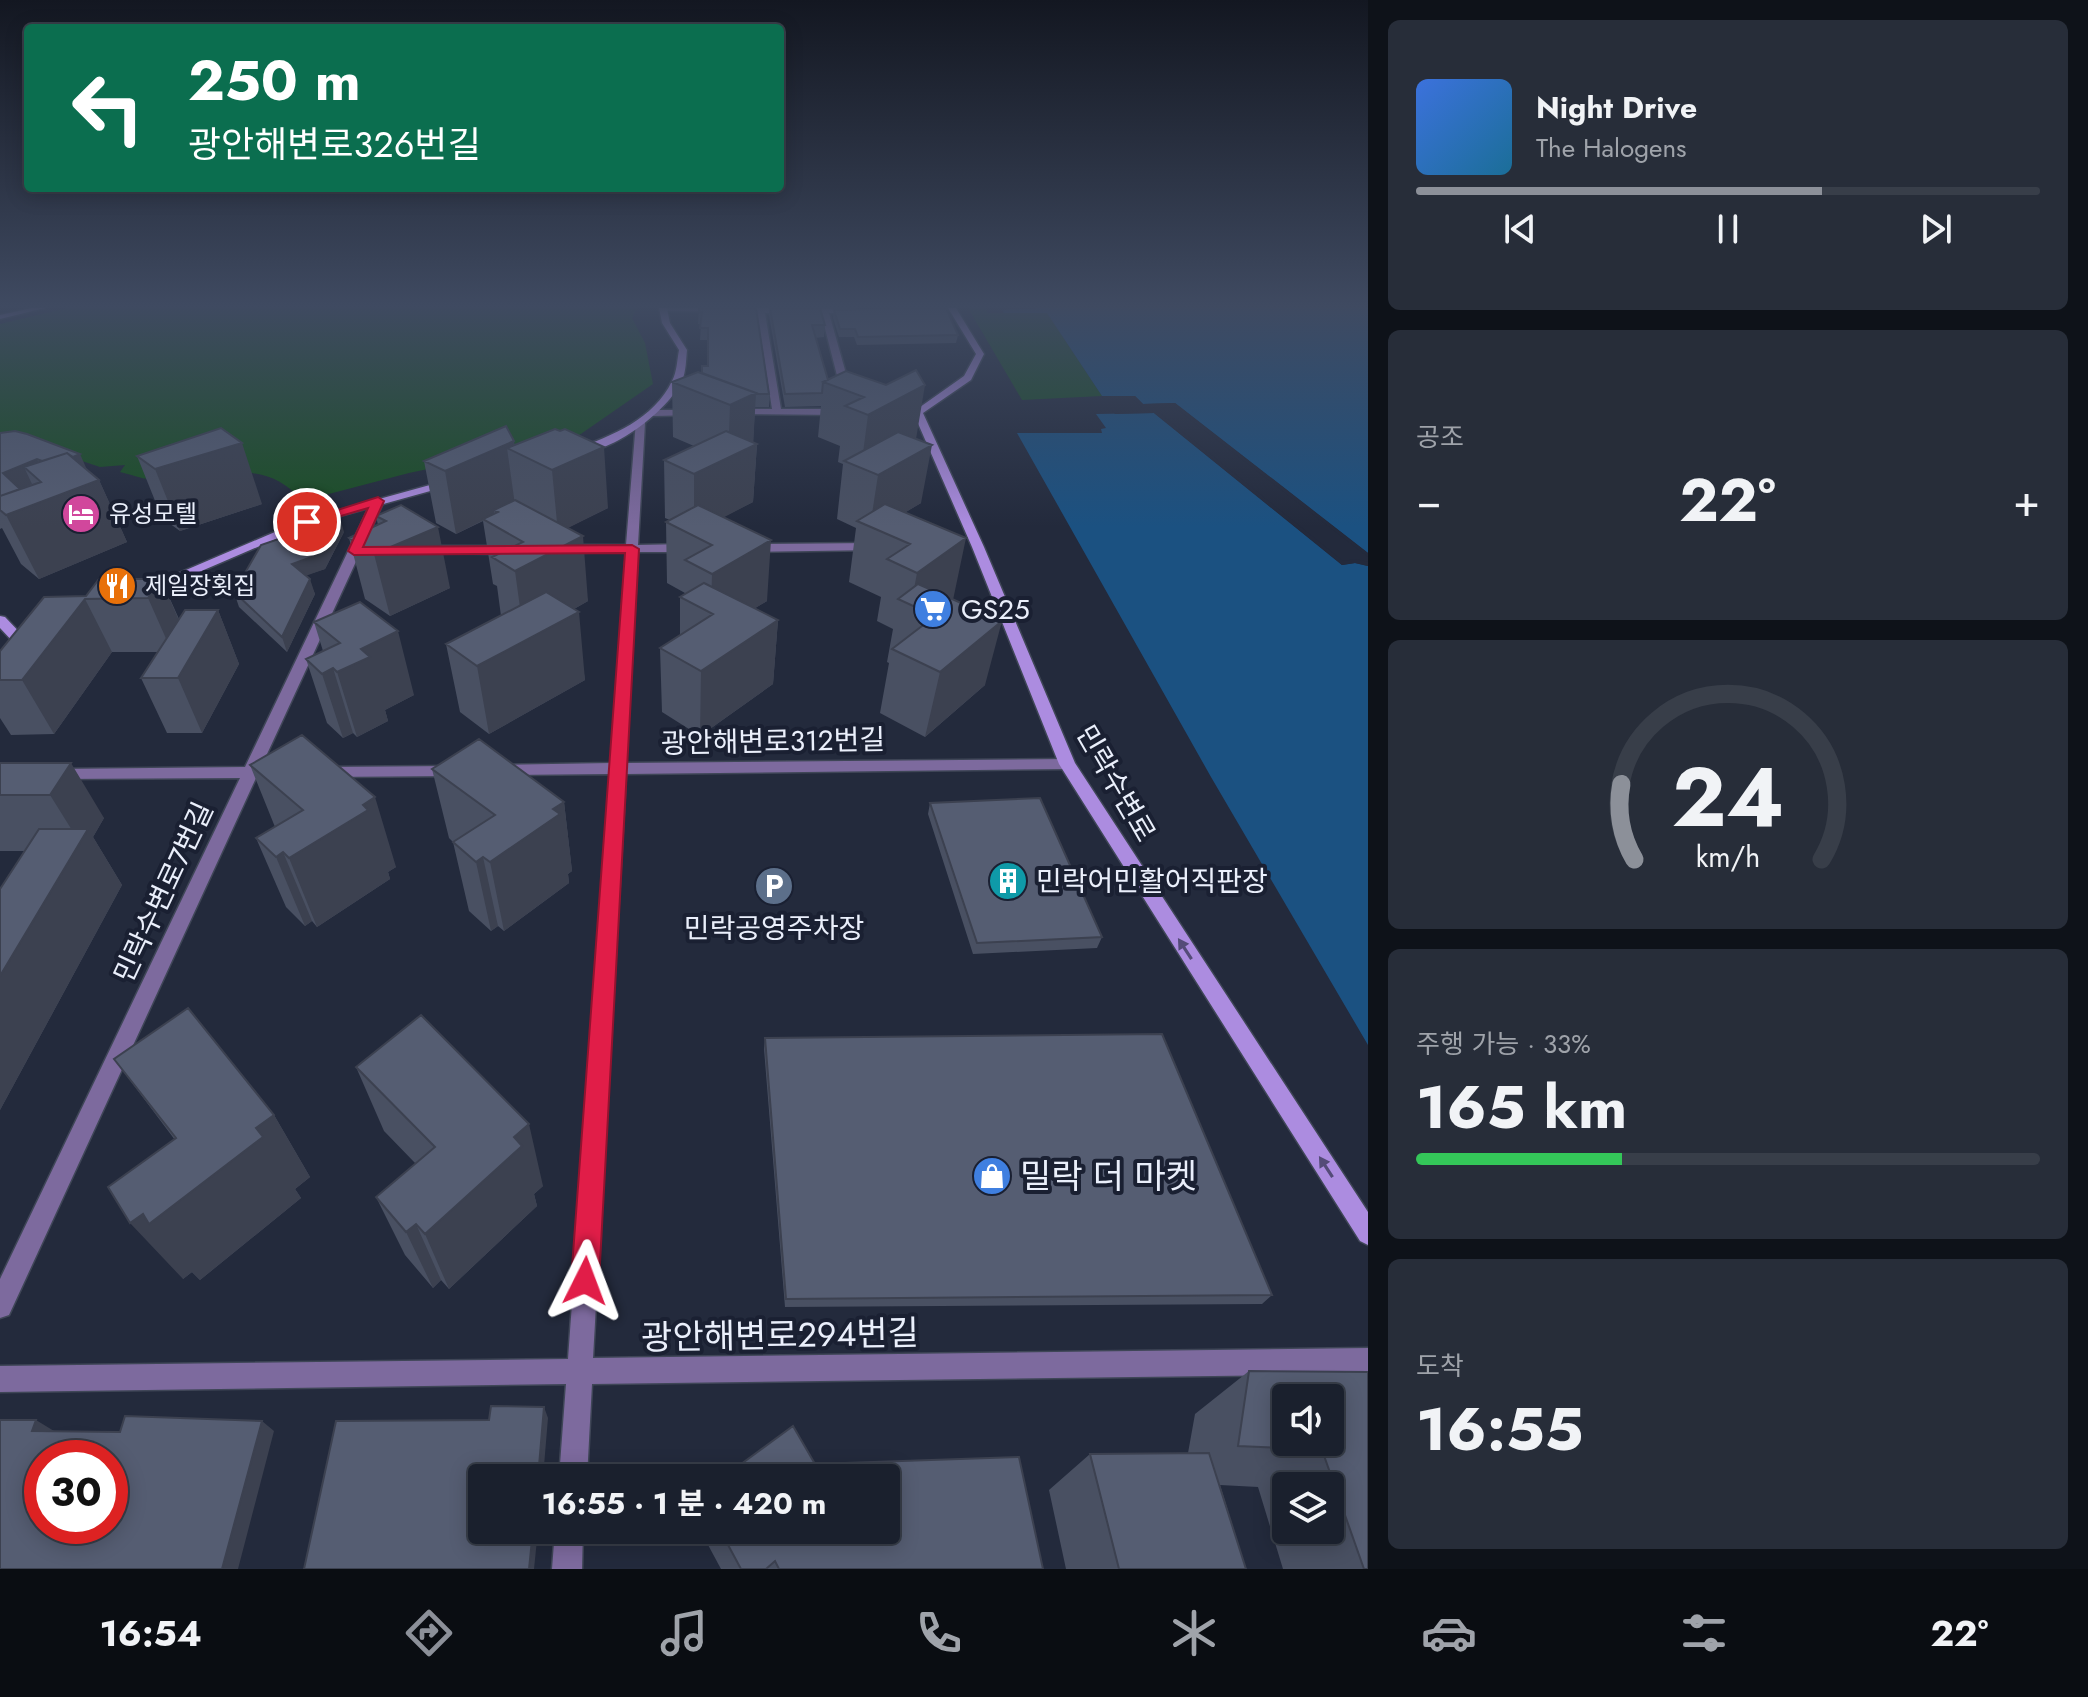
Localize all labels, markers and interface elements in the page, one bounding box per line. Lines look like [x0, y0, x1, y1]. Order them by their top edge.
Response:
text: 250 m [188, 40, 361, 121]
icon: left [56, 56, 160, 160]
text: Night Drive [1536, 86, 1697, 129]
text: 광안해변로326번길 [188, 118, 481, 170]
text: The Halogens [1536, 129, 1687, 167]
icon: previous [1498, 207, 1542, 251]
icon: pause [1706, 207, 1750, 251]
icon: next [1914, 207, 1958, 251]
text: 공조 [1416, 418, 1464, 456]
text: 22° [1679, 457, 1776, 544]
text: − [1416, 469, 1442, 533]
text: + [2013, 469, 2040, 533]
pin [273, 488, 341, 556]
hotel icon: 유성모텔 [60, 493, 102, 535]
place label: 유성모텔 [109, 496, 197, 531]
icon: arrive [285, 500, 329, 544]
restaurant icon: 제일장횟집 [96, 565, 138, 607]
place label: 제일장횟집 [145, 568, 255, 603]
supermarket icon: GS25 [912, 588, 954, 630]
place label: GS25 [961, 589, 1030, 630]
street label: 민락수변로 [1066, 717, 1166, 849]
street label: 광안해변로312번길 [661, 719, 885, 764]
text: 24 [1672, 737, 1784, 857]
street label: 민락수변로7번길 [104, 795, 223, 989]
text: km/h [1696, 837, 1760, 879]
building icon: 민락어민활어직판장 [987, 860, 1029, 902]
place label: 민락어민활어직판장 [1036, 861, 1268, 902]
parking icon: 민락공영주차장 [753, 865, 795, 907]
place label: 민락공영주차장 [684, 908, 864, 949]
one-way arrow [1178, 938, 1193, 959]
text: 주행 가능 · 33% [1416, 1025, 1591, 1063]
text: 165 km [1416, 1064, 1627, 1151]
place label: 밀락 더 마켓 [1020, 1152, 1197, 1201]
shop icon: 밀락 더 마켓 [971, 1155, 1013, 1197]
one-way arrow [1319, 1156, 1333, 1178]
position arrow [543, 1239, 627, 1323]
street label: 광안해변로294번길 [641, 1309, 919, 1362]
text: 도착 [1416, 1347, 1464, 1385]
map controls [1272, 1384, 1344, 1544]
button: sound [1272, 1384, 1344, 1456]
text: 16:55 [1416, 1386, 1583, 1473]
speed limit sign: 30 [24, 1440, 128, 1544]
button: layers [1272, 1472, 1344, 1544]
text: 16:55 · 1 분 · 420 m [542, 1482, 826, 1525]
icon: directions [401, 1605, 457, 1661]
icon: music [656, 1605, 712, 1661]
icon: phone [911, 1605, 967, 1661]
icon: climate [1166, 1605, 1222, 1661]
icon: car [1421, 1605, 1477, 1661]
icon: filters [1676, 1605, 1732, 1661]
text: 16:54 [99, 1607, 202, 1659]
text: 22° [1931, 1607, 1988, 1659]

